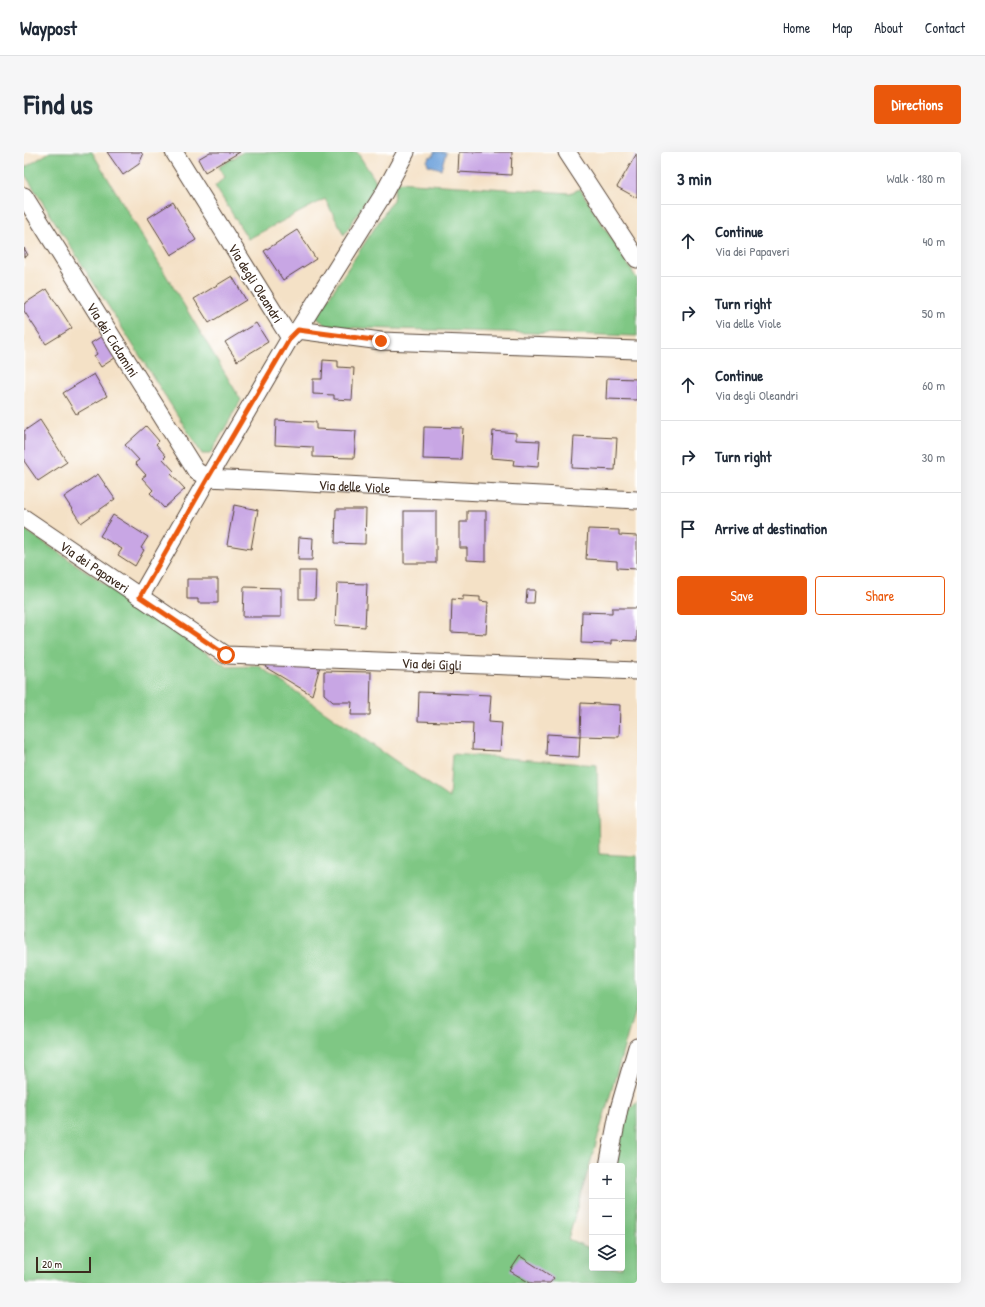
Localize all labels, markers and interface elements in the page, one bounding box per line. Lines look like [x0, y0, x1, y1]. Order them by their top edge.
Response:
text: Waypost [20, 15, 77, 41]
text: Home [783, 18, 810, 37]
text: Map [832, 18, 852, 37]
text: About [874, 18, 903, 37]
text: Contact [925, 18, 965, 37]
text: Find us [24, 85, 93, 123]
button: Directions [874, 85, 961, 124]
text: 3 min [677, 167, 712, 190]
text: Walk · 180 m [886, 169, 945, 187]
text: Continue [715, 221, 763, 242]
icon: ahead [677, 230, 699, 252]
text: 40 m [922, 232, 945, 250]
street label: Via degli Oleandri [223, 240, 288, 327]
text: Via dei Papaveri [715, 242, 790, 260]
text: Turn right [715, 293, 771, 314]
street label: Via dei Ciclamini [83, 298, 144, 380]
icon: right [677, 302, 699, 324]
text: 50 m [922, 304, 945, 322]
text: Via delle Viole [715, 314, 781, 332]
route end [372, 332, 390, 350]
text: Continue [715, 365, 763, 386]
icon: ahead [677, 374, 699, 396]
text: 60 m [922, 376, 945, 394]
text: Via degli Oleandri [715, 386, 799, 404]
icon: right [677, 446, 699, 468]
text: Turn right [715, 446, 771, 467]
text: 30 m [922, 448, 945, 466]
street label: Via delle Viole [318, 474, 391, 497]
icon: arrive [677, 518, 699, 540]
text: Arrive at destination [715, 518, 827, 539]
street label: Via dei Papaveri [56, 536, 134, 597]
button: Save [677, 576, 807, 615]
button: Share [815, 576, 945, 615]
route start [217, 646, 235, 664]
street label: Via dei Gigli [401, 652, 462, 674]
map controls [589, 1163, 625, 1271]
button: + [589, 1163, 625, 1199]
button: − [589, 1199, 625, 1235]
button: layers [589, 1235, 625, 1271]
scale bar [36, 1255, 91, 1274]
text: 20 m [42, 1257, 62, 1271]

